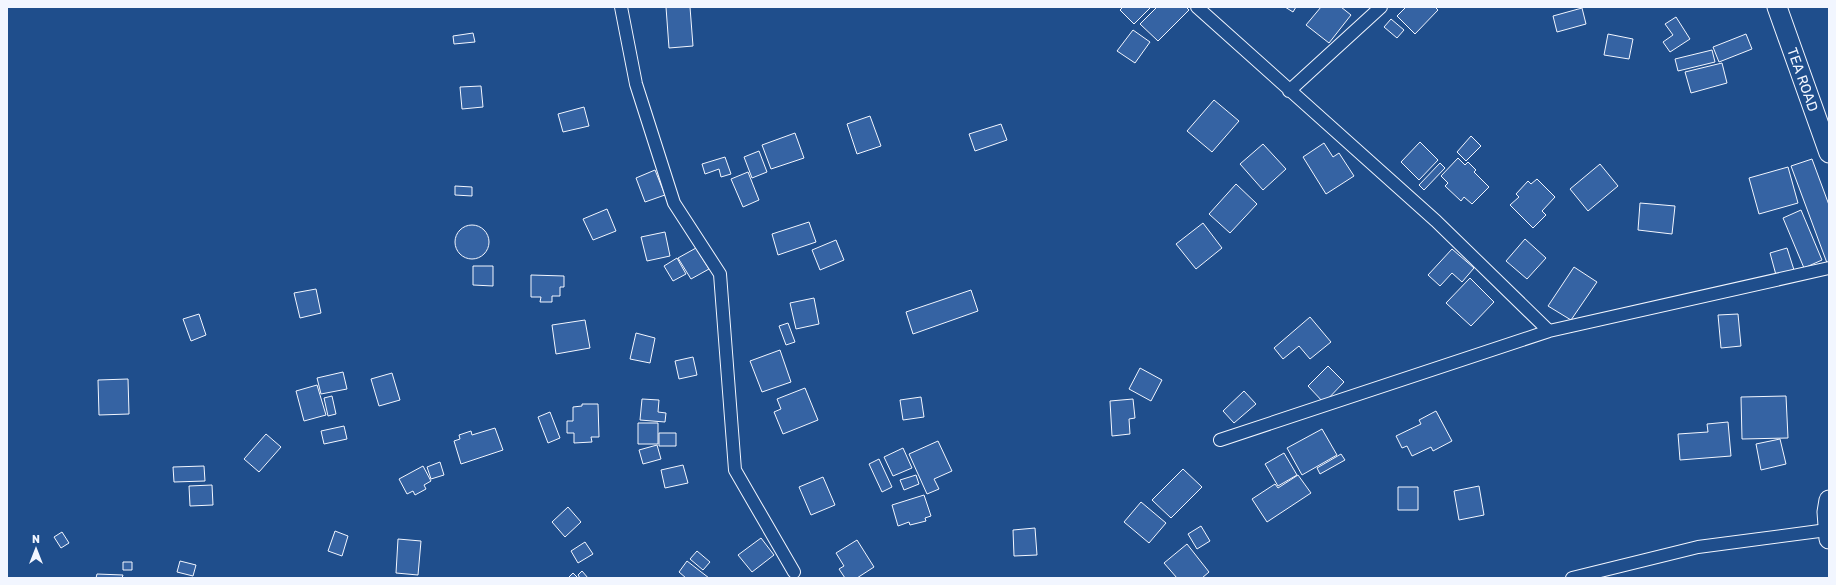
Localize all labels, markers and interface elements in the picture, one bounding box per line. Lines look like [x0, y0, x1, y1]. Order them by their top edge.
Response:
street label: TEA ROAD [1783, 46, 1822, 114]
north arrow [16, 529, 56, 569]
text: N [32, 533, 40, 546]

